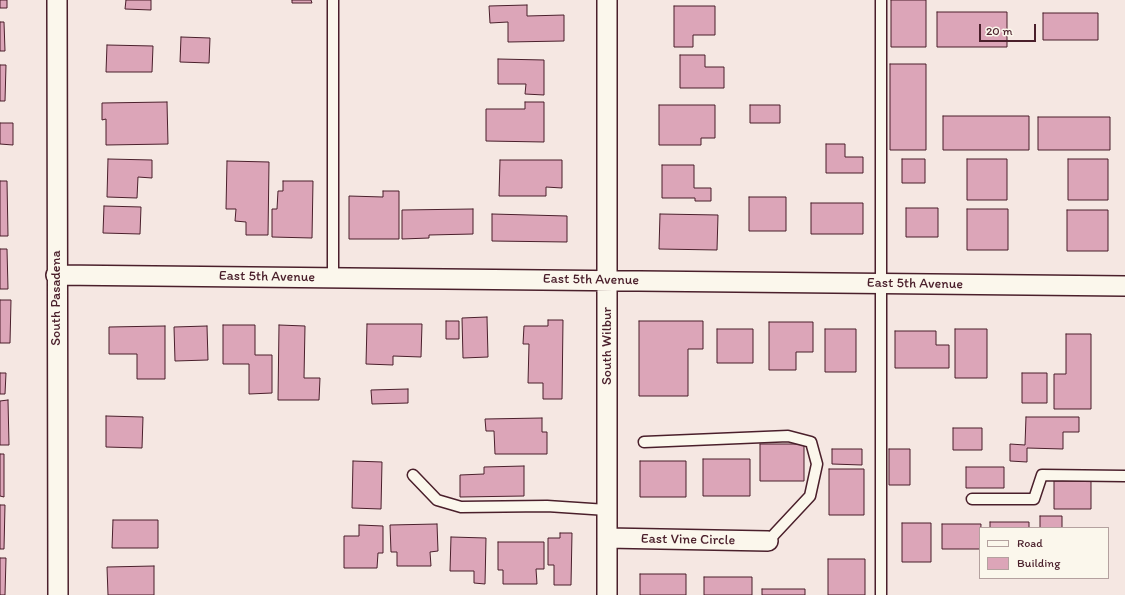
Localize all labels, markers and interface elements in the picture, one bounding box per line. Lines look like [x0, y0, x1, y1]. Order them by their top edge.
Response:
scale bar [981, 16, 1038, 42]
text: 20 m [986, 24, 1013, 38]
street label: South Pasadena [48, 250, 64, 346]
street label: East 5th Avenue [219, 268, 315, 286]
street label: East 5th Avenue [543, 271, 639, 289]
street label: East 5th Avenue [867, 275, 963, 293]
street label: South Wilbur [599, 307, 615, 385]
legend [979, 527, 1109, 579]
street label: East Vine Circle [641, 531, 735, 549]
text: Road [1017, 536, 1043, 550]
text: Building [1017, 556, 1060, 570]

